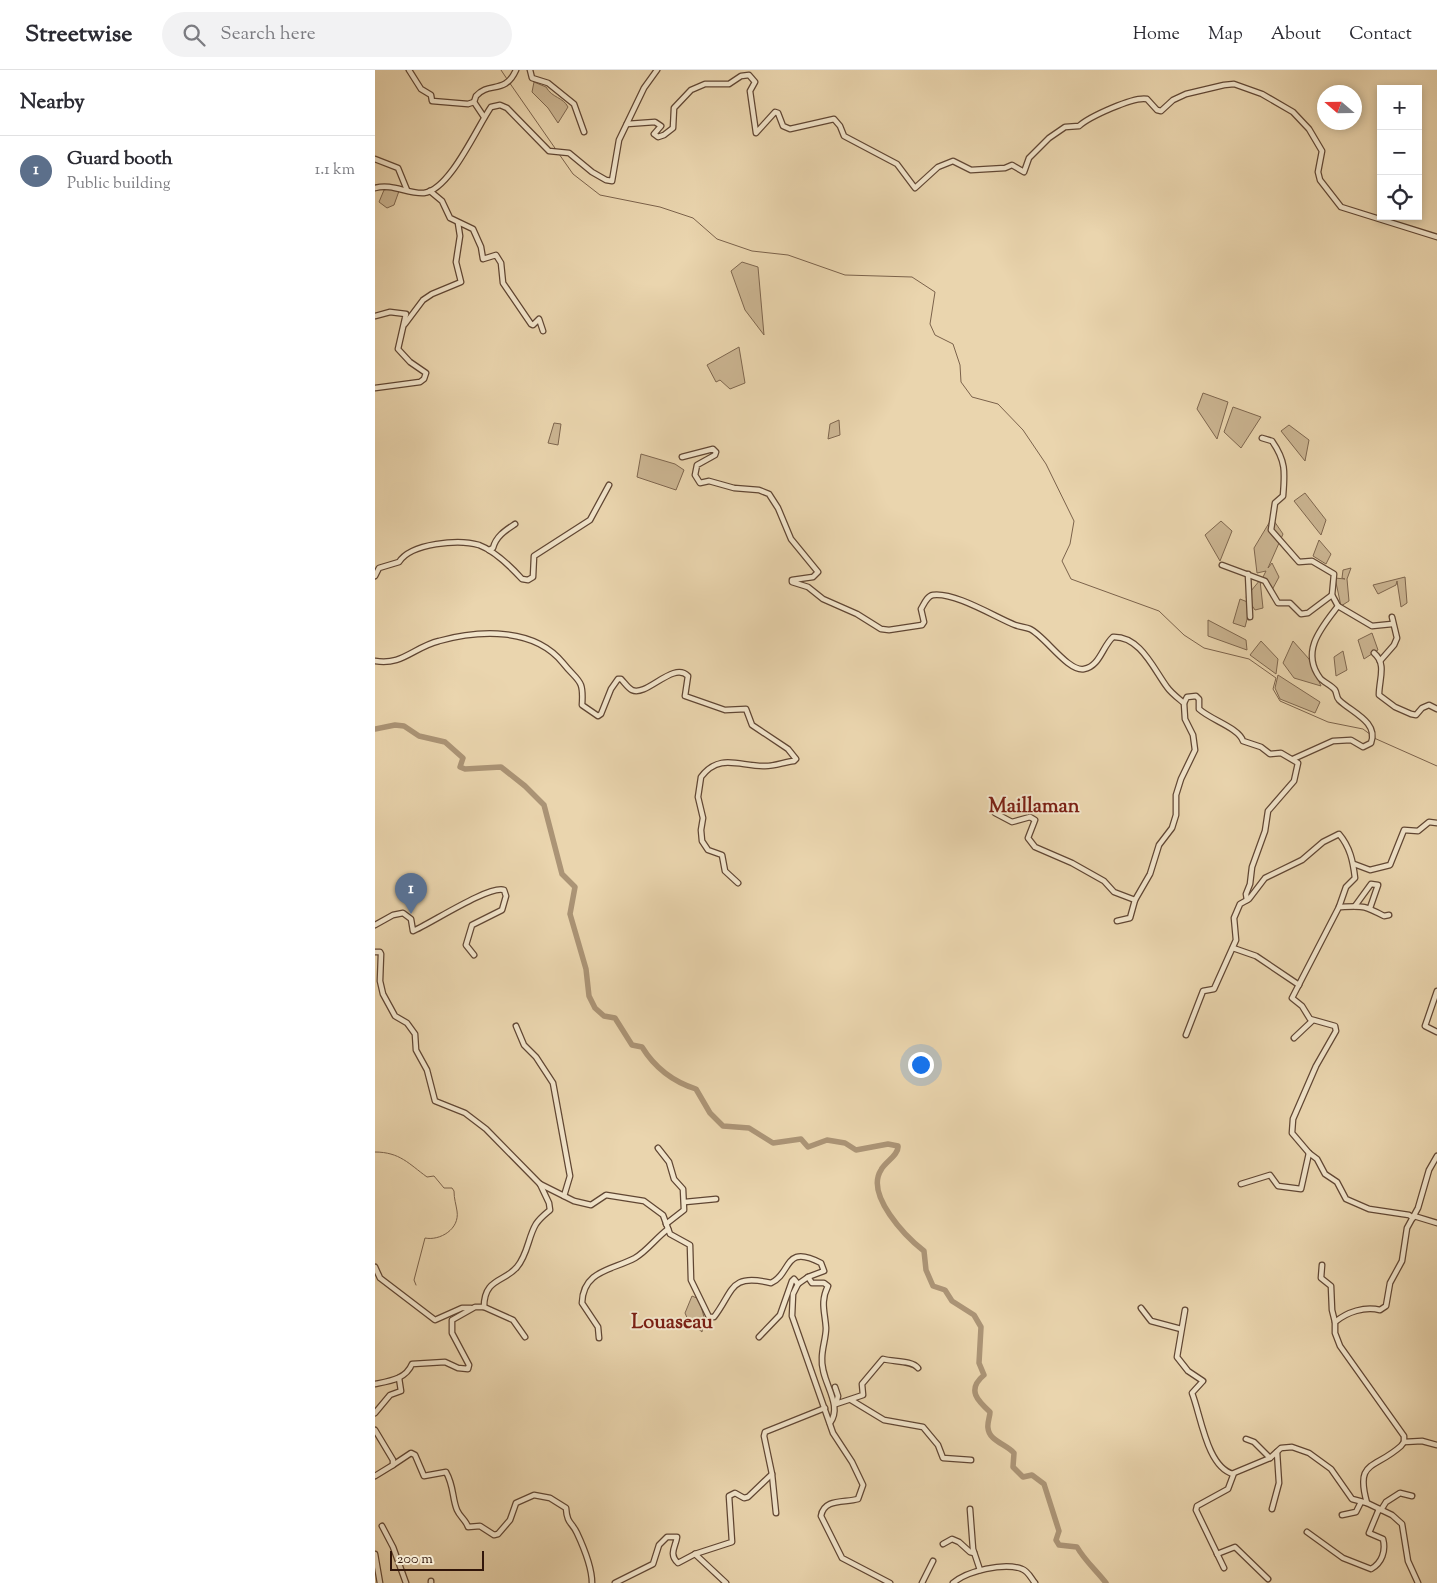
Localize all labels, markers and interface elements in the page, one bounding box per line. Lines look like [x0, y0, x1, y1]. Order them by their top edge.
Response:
search box [162, 12, 512, 57]
text: Streetwise [25, 18, 132, 52]
icon: search [180, 21, 208, 49]
text: Search here [220, 21, 316, 48]
text: Home [1133, 22, 1180, 48]
text: Map [1208, 22, 1243, 48]
text: About [1271, 22, 1321, 48]
text: Contact [1349, 22, 1412, 48]
north arrow [1317, 85, 1362, 130]
map controls [1377, 85, 1422, 220]
button: + [1377, 85, 1422, 130]
text: Nearby [20, 88, 85, 118]
button: − [1377, 130, 1422, 175]
text: Guard booth [67, 146, 173, 173]
text: 1 [33, 159, 39, 182]
text: 1.1 km [315, 159, 355, 182]
text: Public building [67, 173, 171, 196]
button: locate [1377, 175, 1422, 220]
district label: Maillaman [988, 793, 1080, 822]
pin: 1 [395, 873, 427, 914]
your location [908, 1052, 934, 1078]
district label: Louaseau [631, 1309, 713, 1338]
scale bar [390, 1548, 484, 1571]
text: 200 m [397, 1550, 433, 1570]

